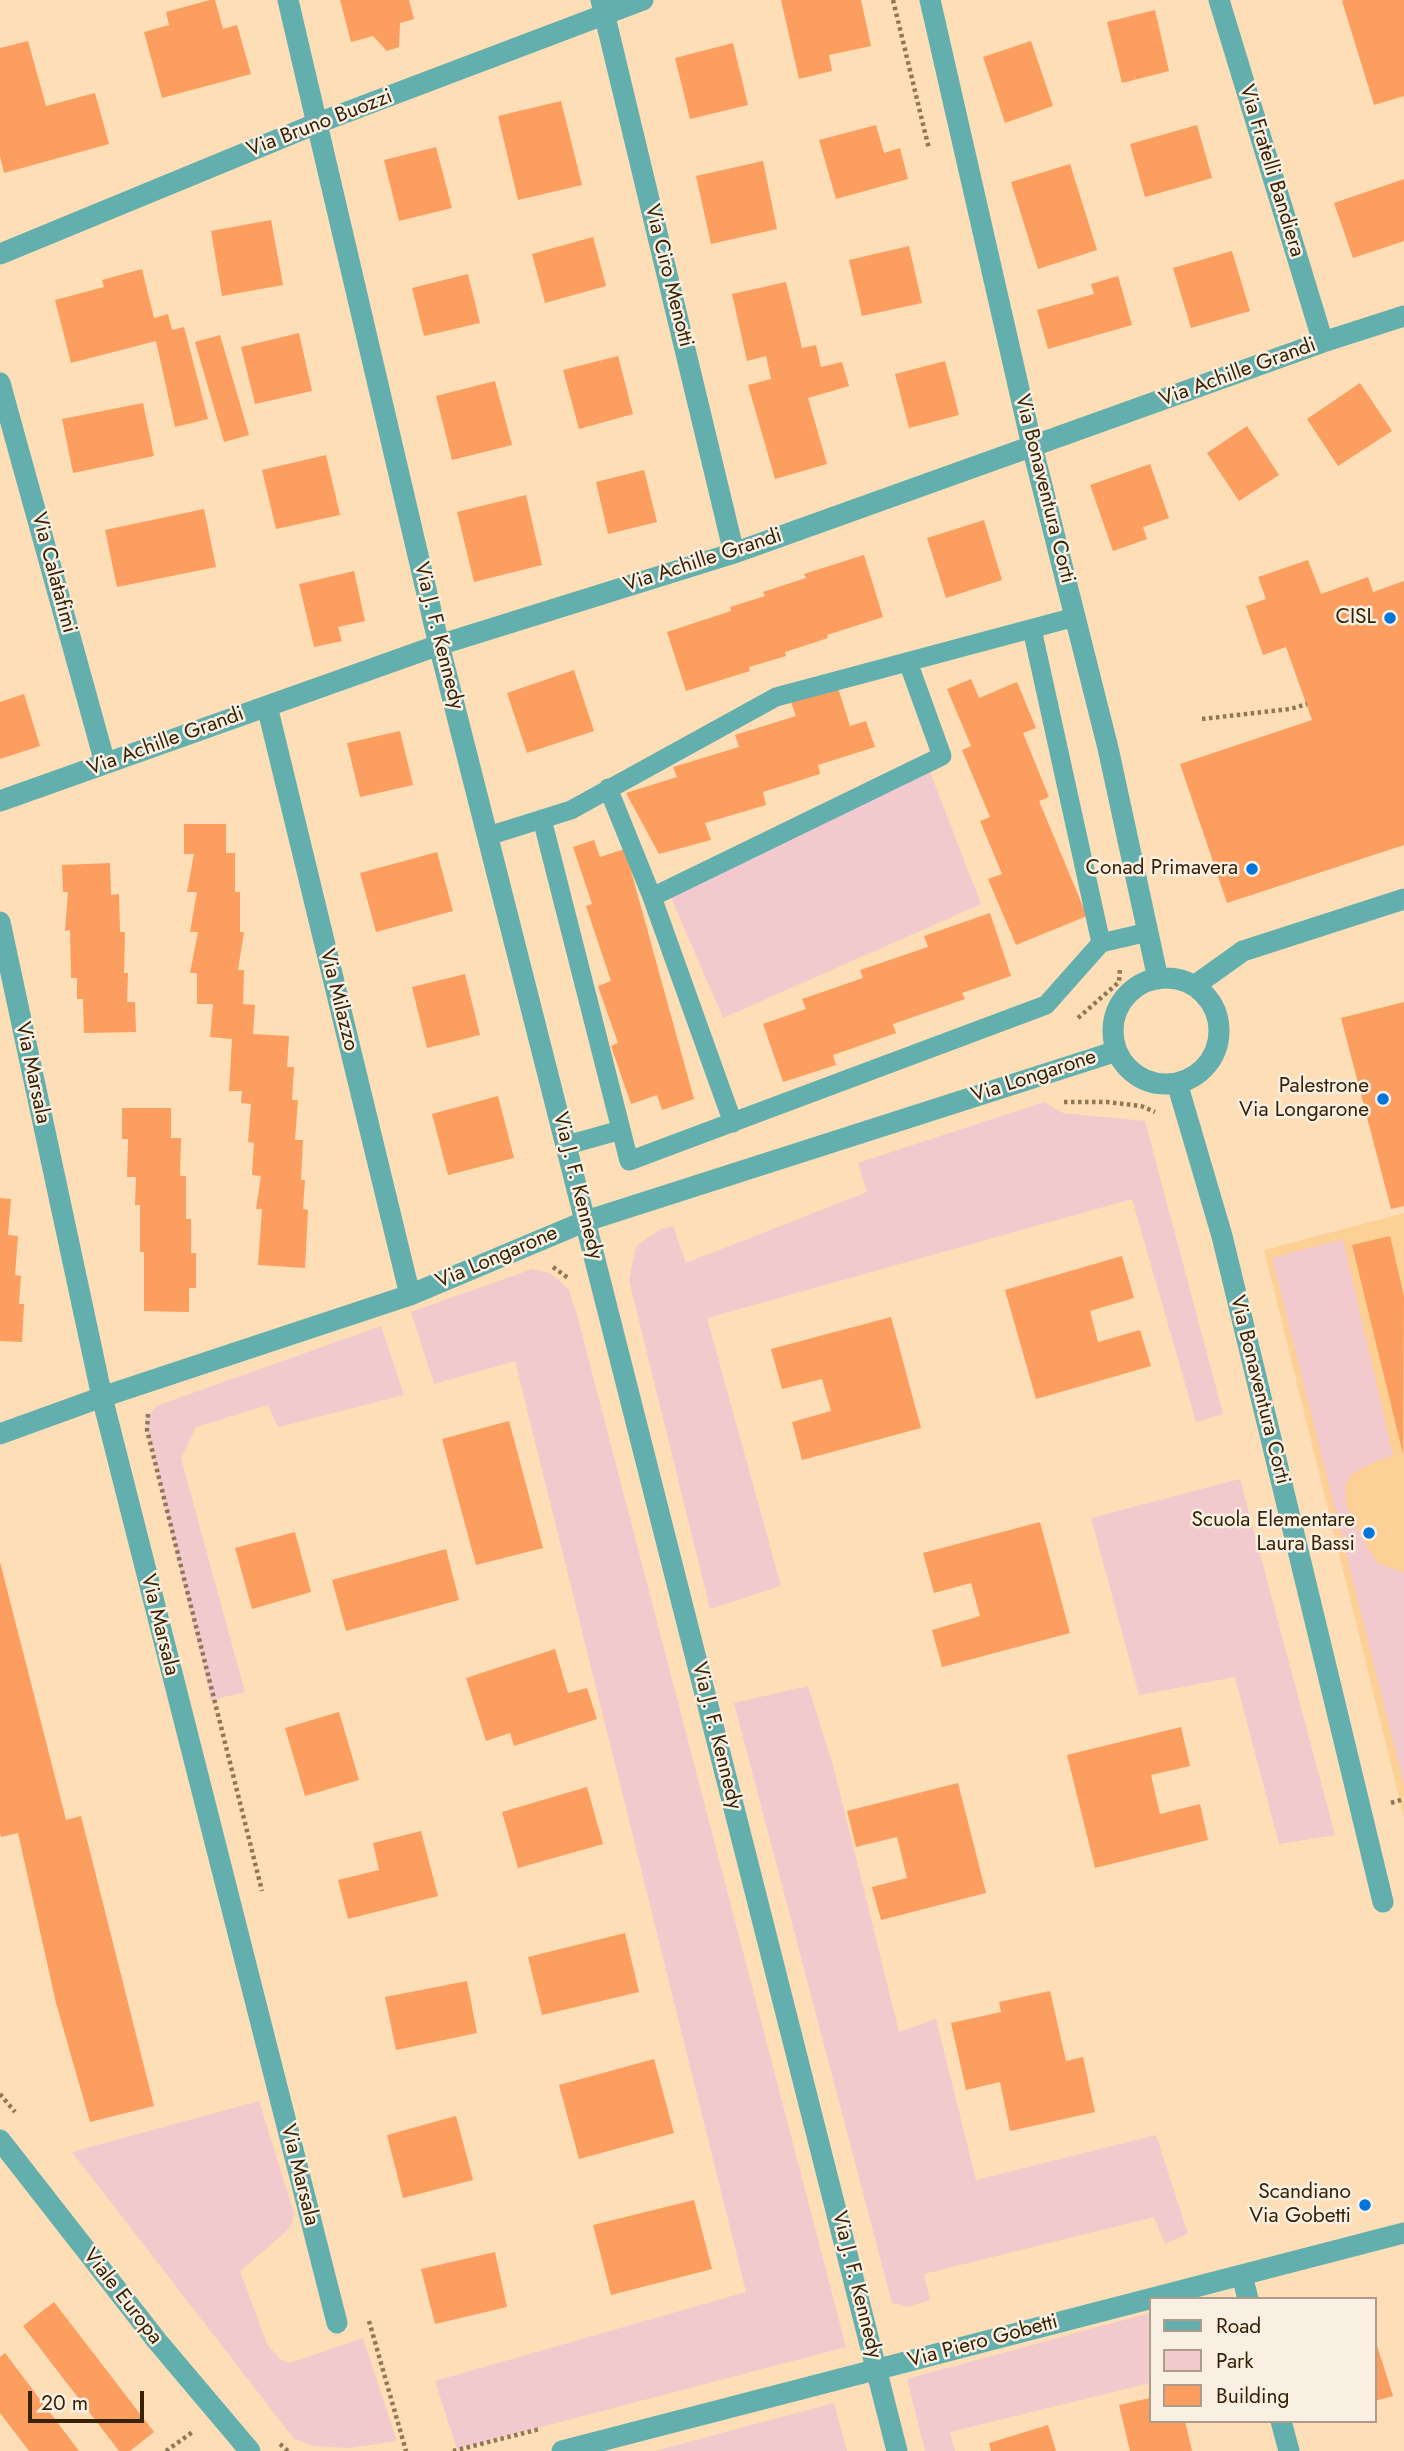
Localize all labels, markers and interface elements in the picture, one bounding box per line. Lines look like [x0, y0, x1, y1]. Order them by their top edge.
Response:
street label: Via Fratelli Bandiera [1233, 82, 1309, 260]
street label: Via Bruno Buozzi [244, 85, 396, 163]
street label: Via Ciro Menotti [638, 202, 698, 350]
street label: Via Achille Grandi [1156, 333, 1320, 413]
street label: Via Bonaventura Corti [1008, 392, 1080, 586]
street label: Via Calatafimi [25, 510, 81, 636]
street label: Via Achille Grandi [621, 524, 785, 598]
street label: Via J. F. Kennedy [407, 560, 469, 712]
place label: CISL [1336, 605, 1376, 631]
marker: CISL [1382, 610, 1398, 626]
street label: Via Achille Grandi [84, 702, 248, 782]
place label: Conad Primavera [1086, 856, 1238, 882]
marker: Conad Primavera [1244, 861, 1260, 877]
street label: Via Milazzo [313, 946, 363, 1054]
street label: Via Marsala [9, 1020, 55, 1126]
street label: Via Longarone [968, 1045, 1100, 1109]
place label: Palestrone Via Longarone [1239, 1074, 1369, 1124]
marker: Palestrone Via Longarone [1375, 1091, 1391, 1107]
street label: Via J. F. Kennedy [546, 1110, 608, 1262]
street label: Via Longarone [432, 1221, 562, 1295]
street label: Via Bonaventura Corti [1223, 1293, 1295, 1487]
place label: Scuola Elementare Laura Bassi [1191, 1508, 1355, 1558]
marker: Scuola Elementare Laura Bassi [1361, 1525, 1377, 1541]
street label: Via Marsala [134, 1572, 184, 1678]
street label: Via J. F. Kennedy [685, 1660, 747, 1812]
street label: Via Marsala [274, 2122, 324, 2228]
place label: Scandiano Via Gobetti [1249, 2180, 1351, 2230]
marker: Scandiano Via Gobetti [1357, 2197, 1373, 2213]
street label: Via J. F. Kennedy [825, 2209, 887, 2361]
street label: Viale Europa [77, 2244, 167, 2350]
legend [1148, 2297, 1376, 2423]
street label: Via Piero Gobetti [905, 2310, 1061, 2374]
text: Road [1216, 2311, 1261, 2341]
text: Park [1216, 2346, 1253, 2376]
scale bar [32, 2378, 147, 2422]
text: Building [1216, 2381, 1289, 2411]
text: 20 m [41, 2388, 88, 2418]

